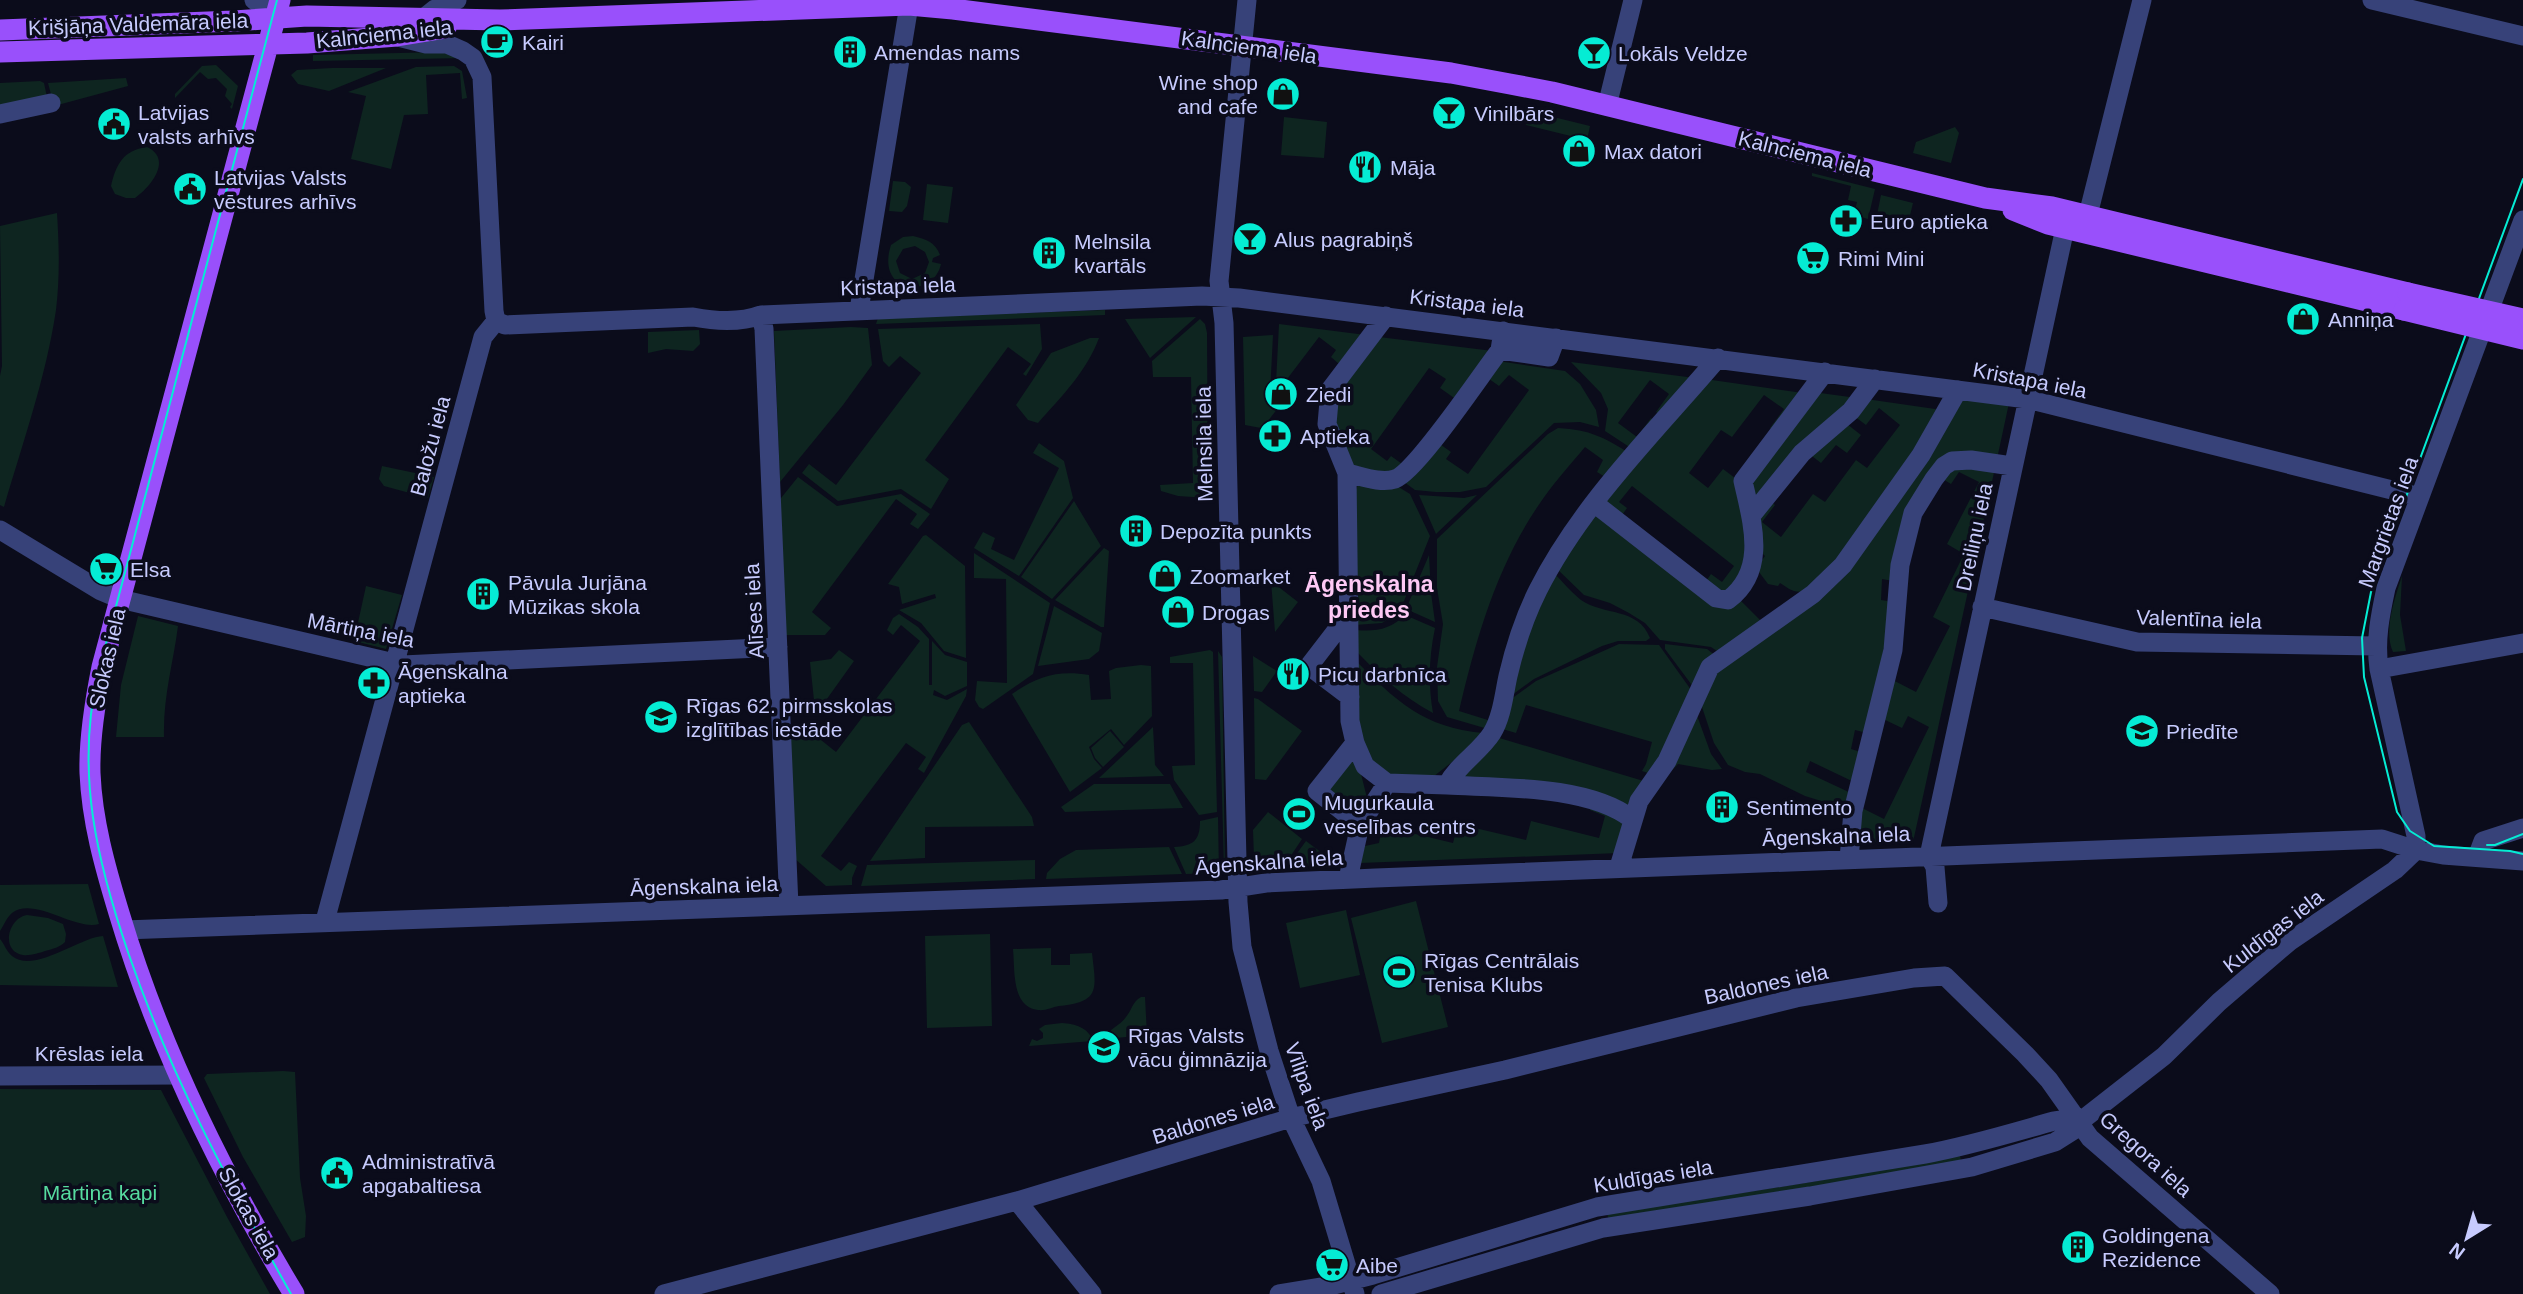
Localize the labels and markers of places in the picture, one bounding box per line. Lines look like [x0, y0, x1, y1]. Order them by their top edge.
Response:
cafe icon: Kairi [478, 23, 516, 61]
place label: Kairi [522, 31, 564, 54]
building icon: Amendas nams [831, 33, 869, 71]
bar icon: Lokāls Veldze [1575, 34, 1613, 72]
place label: Amendas nams [874, 41, 1020, 64]
place label: Lokāls Veldze [1618, 42, 1748, 65]
place label: Wine shop and cafe [1159, 71, 1258, 118]
shop icon: Wine shop and cafe [1264, 75, 1302, 113]
bar icon: Vinilbārs [1430, 94, 1468, 132]
place label: Latvijas valsts arhīvs [138, 101, 255, 148]
place label: Vinilbārs [1474, 102, 1554, 125]
public building icon: Latvijas valsts arhīvs [95, 105, 133, 143]
shop icon: Max datori [1560, 132, 1598, 170]
place label: Max datori [1604, 140, 1702, 163]
restaurant icon: Māja [1346, 148, 1384, 186]
place label: Māja [1390, 156, 1436, 179]
place label: Latvijas Valsts vēstures arhīvs [214, 166, 356, 213]
public building icon: Latvijas Valsts vēstures arhīvs [171, 170, 209, 208]
pharmacy icon: Euro aptieka [1827, 202, 1865, 240]
place label: Euro aptieka [1870, 210, 1988, 233]
bar icon: Alus pagrabiņš [1231, 220, 1269, 258]
place label: Alus pagrabiņš [1274, 228, 1413, 251]
place label: Melnsila kvartāls [1074, 230, 1151, 277]
building icon: Melnsila kvartāls [1030, 234, 1068, 272]
supermarket icon: Rimi Mini [1794, 239, 1832, 277]
place label: Rimi Mini [1838, 247, 1924, 270]
shop icon: Anniņa [2284, 300, 2322, 338]
place label: Anniņa [2328, 308, 2394, 331]
shop icon: Ziedi [1262, 375, 1300, 413]
place label: Ziedi [1306, 383, 1352, 406]
pharmacy icon: Aptieka [1256, 417, 1294, 455]
place label: Aptieka [1300, 425, 1370, 448]
building icon: Depozīta punkts [1117, 512, 1155, 550]
place label: Depozīta punkts [1160, 520, 1312, 543]
supermarket icon: Elsa [87, 550, 125, 588]
shop icon: Zoomarket [1146, 557, 1184, 595]
place label: Elsa [130, 558, 171, 581]
place label: Zoomarket [1190, 565, 1291, 588]
place label: Pāvula Jurjāna Mūzikas skola [508, 571, 647, 618]
building icon: Pāvula Jurjāna Mūzikas skola [464, 575, 502, 613]
shop icon: Drogas [1159, 593, 1197, 631]
place label: Drogas [1202, 601, 1270, 624]
restaurant icon: Picu darbnīca [1274, 655, 1312, 693]
place label: Āgenskalna aptieka [398, 660, 508, 707]
place label: Picu darbnīca [1318, 663, 1447, 686]
pharmacy icon: Āgenskalna aptieka [355, 664, 393, 702]
place label: Rīgas 62. pirmsskolas izglītības iestāde [686, 694, 893, 741]
school or university icon: Rīgas 62. pirmsskolas izglītības iestāde [642, 698, 680, 736]
school or university icon: Priedīte [2123, 712, 2161, 750]
place label: Priedīte [2166, 720, 2238, 743]
building icon: Sentimento [1703, 788, 1741, 826]
place label: Mugurkaula veselības centrs [1324, 791, 1476, 838]
sports icon: Mugurkaula veselības centrs [1280, 795, 1318, 833]
place label: Sentimento [1746, 796, 1852, 819]
place label: Rīgas Centrālais Tenisa Klubs [1424, 949, 1579, 996]
sports icon: Rīgas Centrālais Tenisa Klubs [1380, 953, 1418, 991]
place label: Rīgas Valsts vācu ģimnāzija [1128, 1024, 1267, 1071]
school or university icon: Rīgas Valsts vācu ģimnāzija [1085, 1028, 1123, 1066]
place label: Administratīvā apgabaltiesa [362, 1150, 495, 1197]
public building icon: Administratīvā apgabaltiesa [318, 1154, 356, 1192]
place label: Goldingena Rezidence [2102, 1224, 2210, 1271]
building icon: Goldingena Rezidence [2059, 1228, 2097, 1266]
supermarket icon: Aibe [1313, 1246, 1351, 1284]
place label: Aibe [1356, 1254, 1398, 1277]

